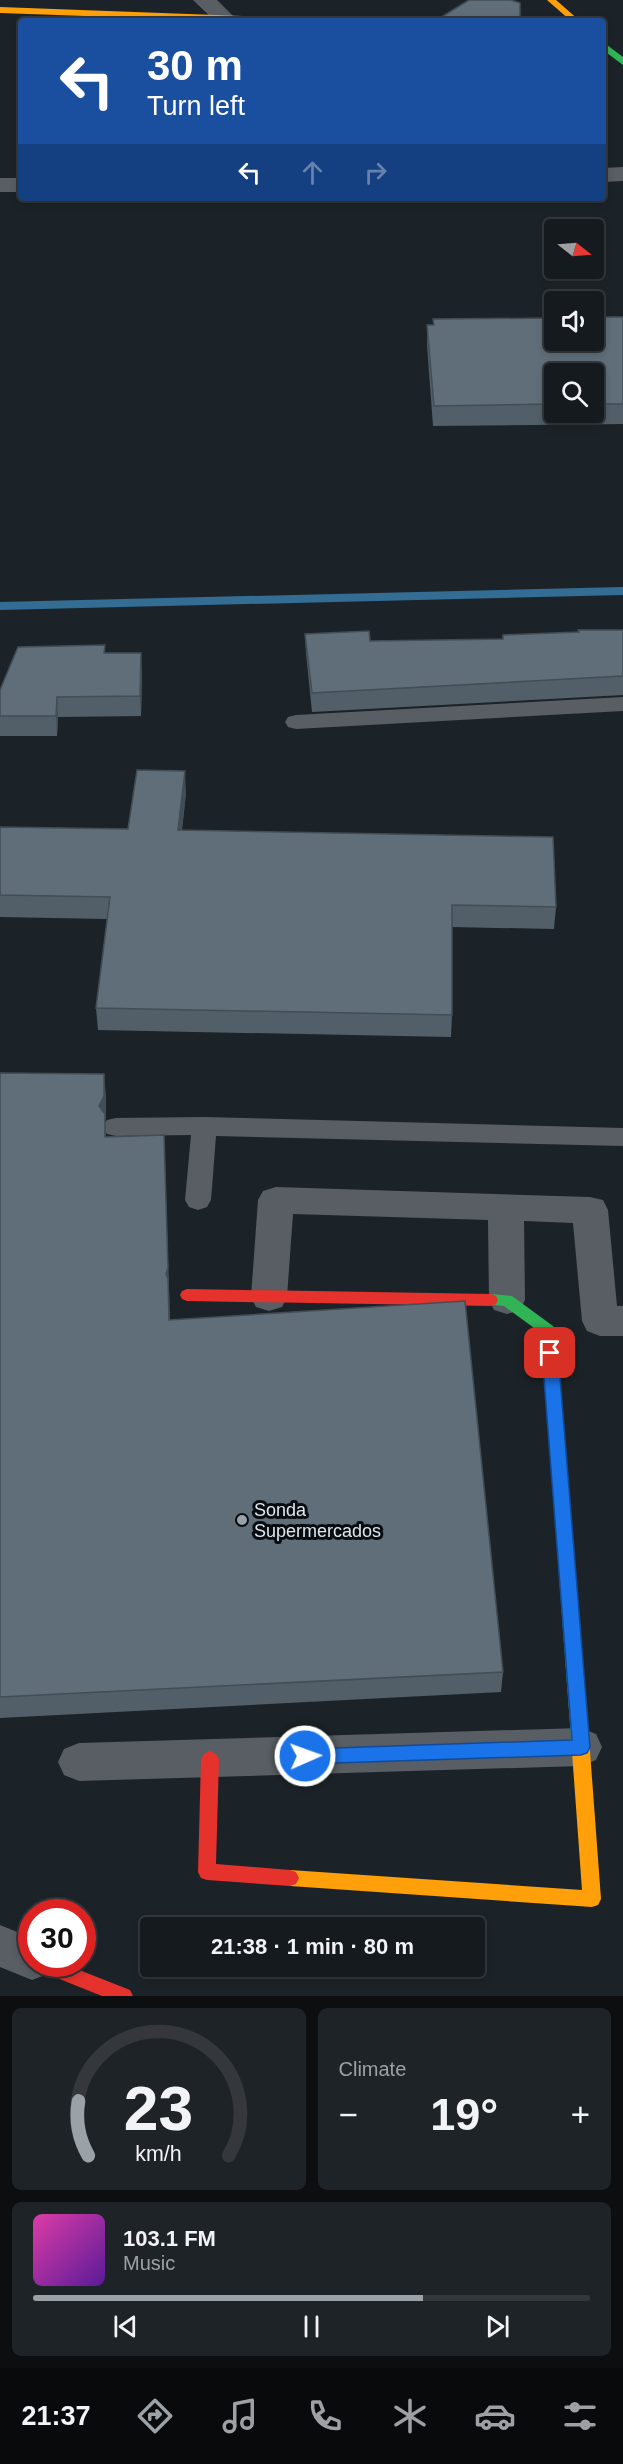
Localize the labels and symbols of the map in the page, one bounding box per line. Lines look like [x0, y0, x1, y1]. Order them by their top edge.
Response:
north arrow [544, 219, 604, 279]
pin [524, 1327, 575, 1378]
place label: Sonda Supermercados [254, 1500, 381, 1541]
marker: Sonda Supermercados [235, 1513, 249, 1527]
position arrow [273, 1724, 337, 1788]
speed limit sign: 30 [18, 1899, 96, 1977]

